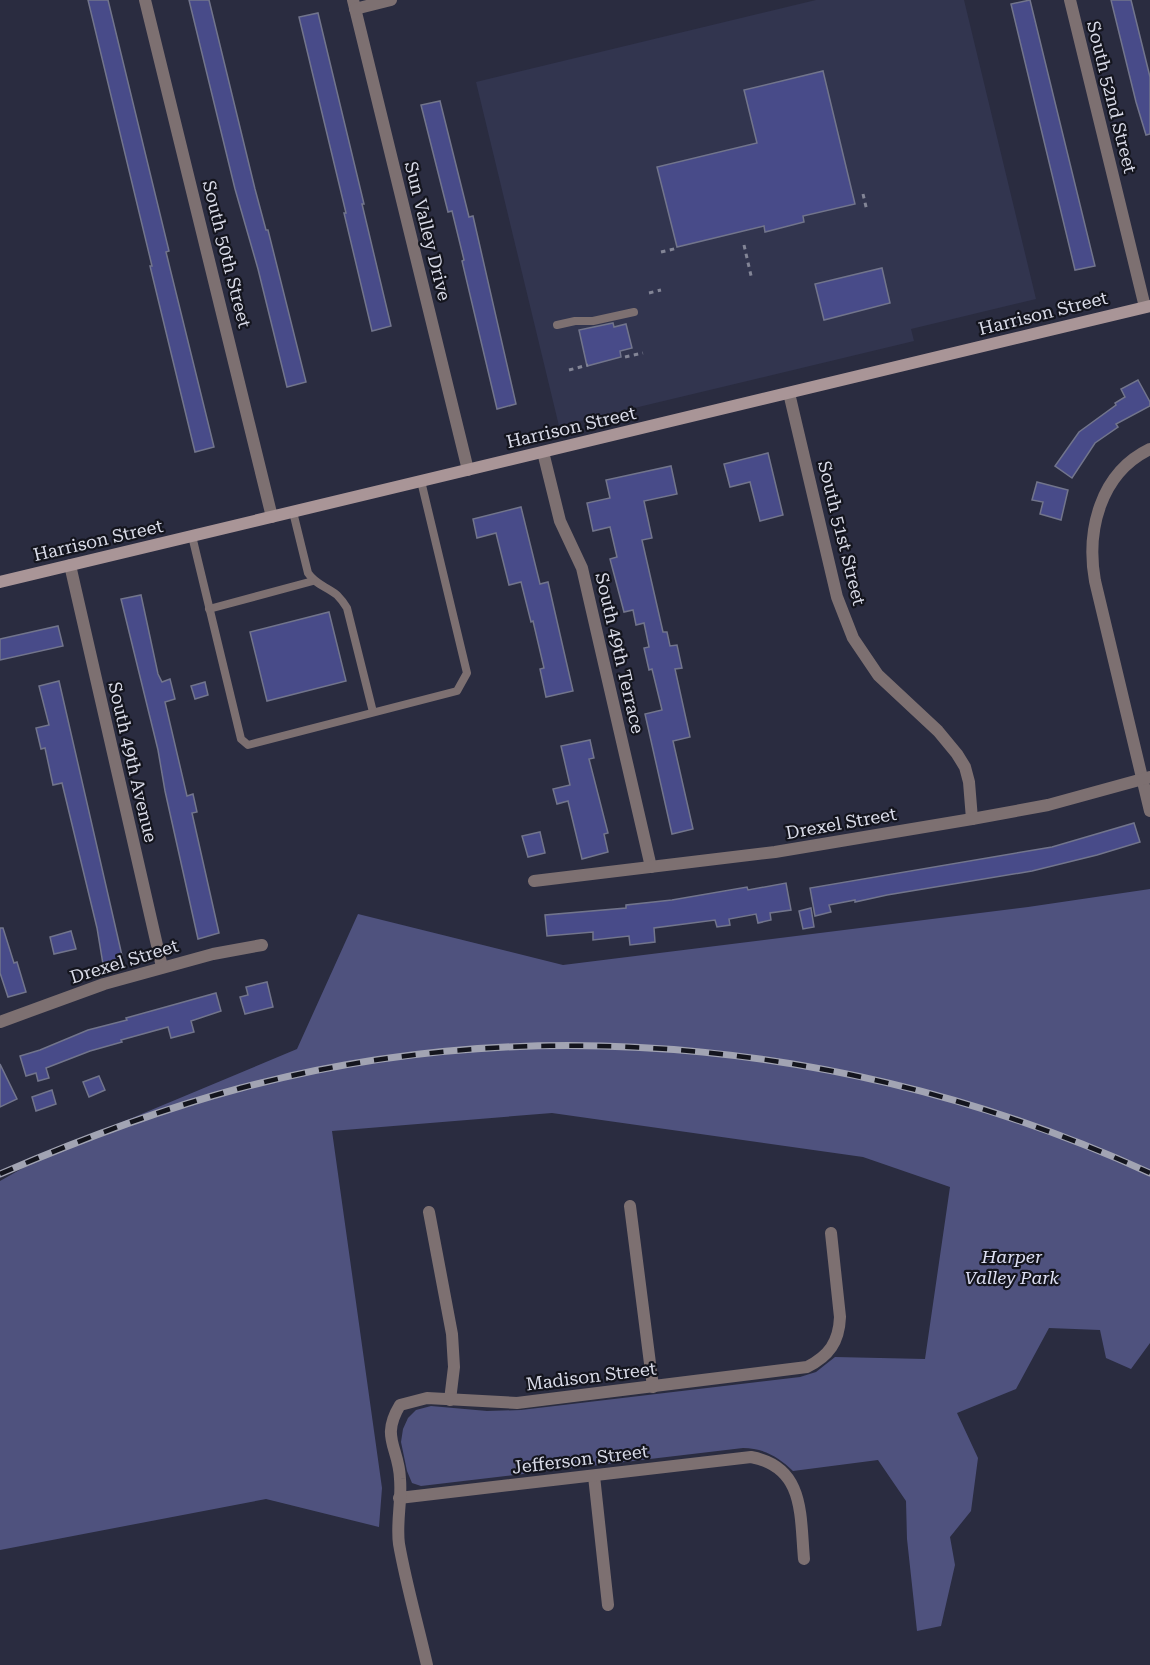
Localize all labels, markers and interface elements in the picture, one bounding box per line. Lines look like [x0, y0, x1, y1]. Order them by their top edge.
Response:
street label: South 52nd Street [1083, 19, 1141, 176]
street label: Sun Valley Drive [401, 159, 455, 303]
street label: South 50th Street [199, 178, 256, 330]
street label: Harrison Street [976, 287, 1110, 339]
street label: Harrison Street [504, 402, 638, 452]
street label: South 51st Street [814, 459, 870, 608]
street label: Harrison Street [31, 515, 165, 565]
street label: South 49th Terrace [591, 570, 649, 736]
street label: South 49th Avenue [104, 680, 162, 844]
street label: Drexel Street [784, 803, 898, 843]
street label: Drexel Street [67, 934, 181, 987]
park label: Harper Valley Park [965, 1246, 1059, 1288]
street label: Madison Street [525, 1358, 658, 1394]
street label: Jefferson Street [511, 1440, 650, 1478]

